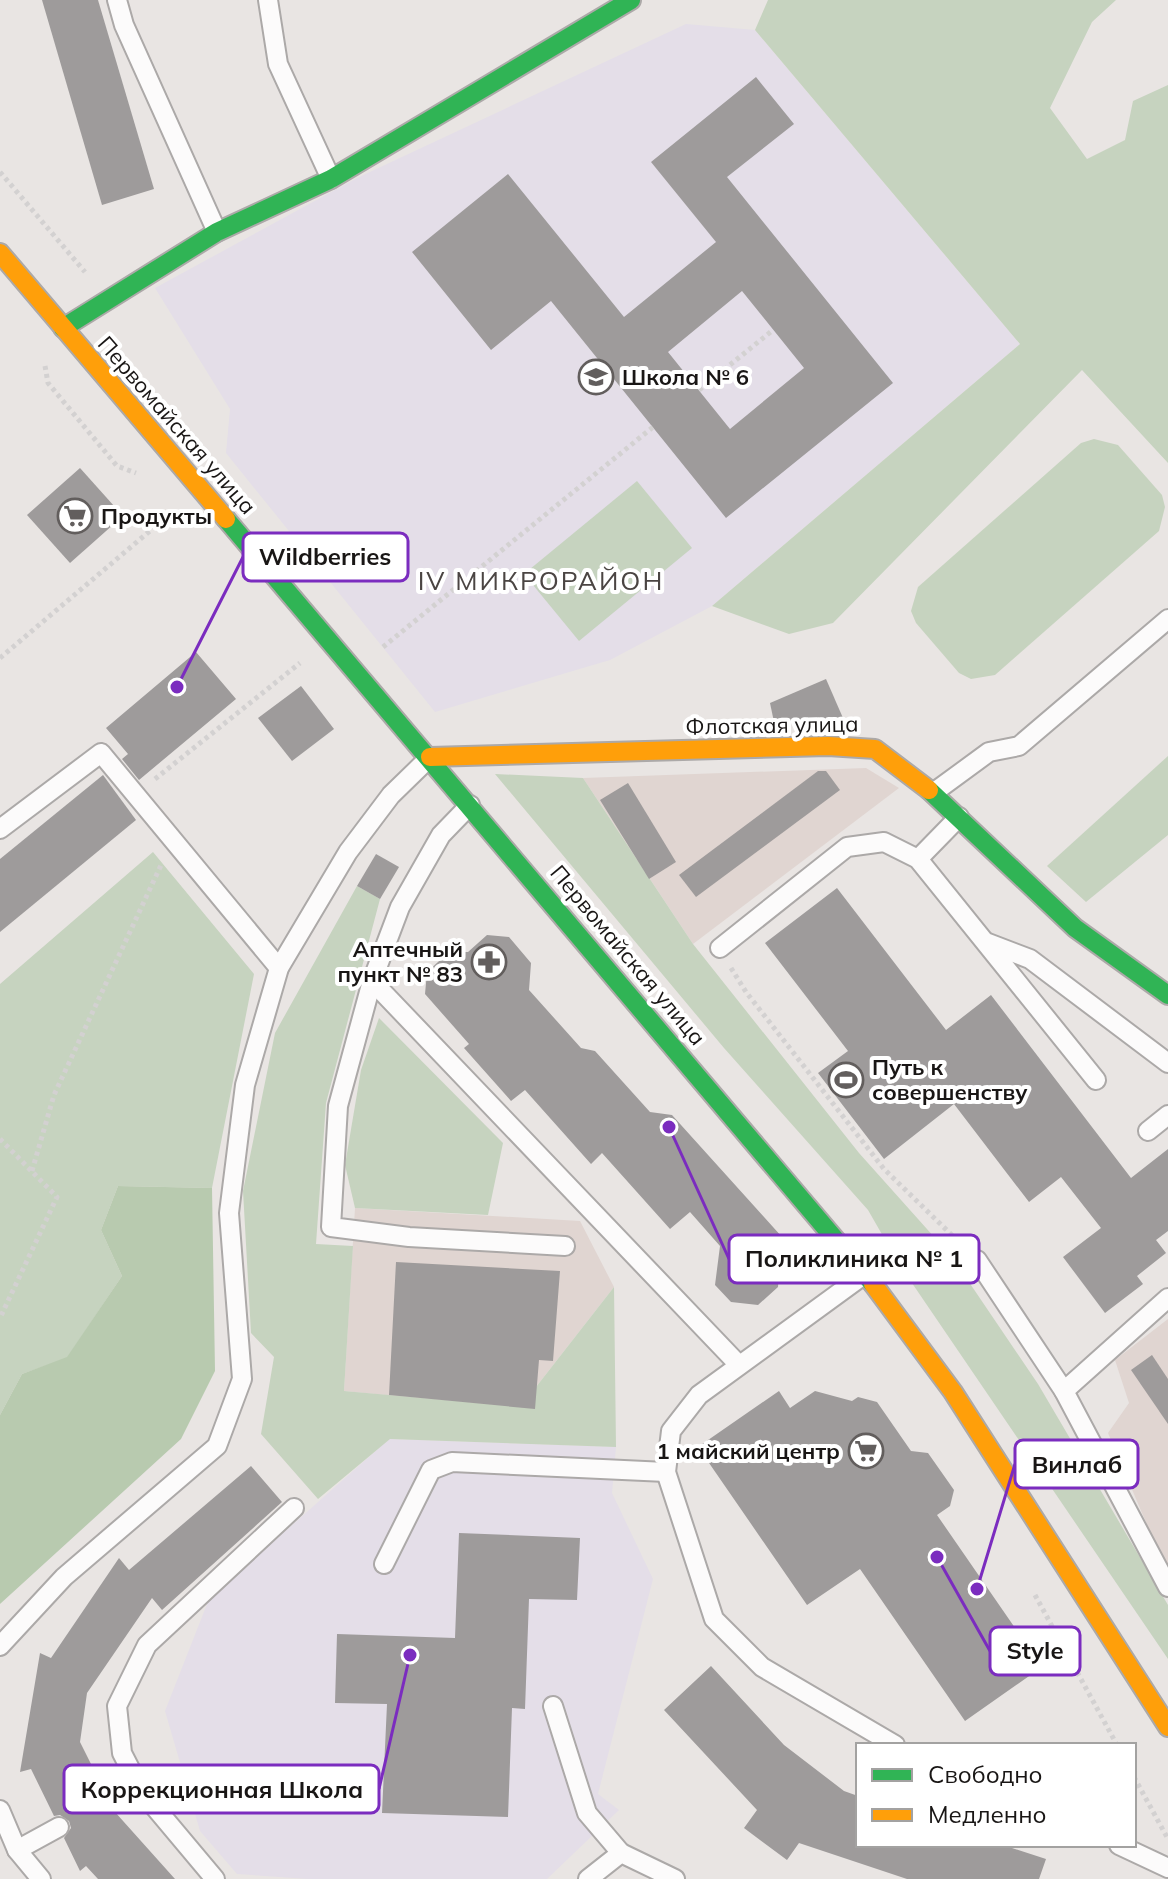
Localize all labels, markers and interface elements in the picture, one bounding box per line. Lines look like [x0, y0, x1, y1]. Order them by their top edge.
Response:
street label: Первомайская улица [92, 330, 262, 520]
school or university icon: Школа № 6 [577, 358, 615, 396]
place label: Школа № 6 [622, 363, 749, 391]
supermarket icon: Продукты [56, 497, 94, 535]
place label: Продукты [101, 502, 212, 530]
callout: Wildberries [243, 533, 408, 581]
text: Wildberries [259, 541, 391, 571]
district label: IV МИКРОРАЙОН [418, 564, 664, 597]
street label: Флотская улица [685, 709, 859, 741]
street label: Первомайская улица [544, 859, 712, 1051]
place label: Аптечный пункт № 83 [337, 935, 463, 988]
pharmacy icon: Аптечный пункт № 83 [470, 943, 508, 981]
place label: Путь к совершенству [872, 1053, 1028, 1106]
sports icon: Путь к совершенству [827, 1061, 865, 1099]
callout: Поликлиника № 1 [729, 1235, 979, 1283]
text: Поликлиника № 1 [745, 1243, 963, 1273]
supermarket icon: 1 майский центр [847, 1432, 885, 1470]
place label: 1 майский центр [656, 1437, 840, 1465]
callout: Винлаб [1015, 1440, 1138, 1488]
text: Винлаб [1032, 1449, 1122, 1479]
callout: Style [990, 1627, 1080, 1675]
text: Style [1006, 1635, 1064, 1665]
legend [856, 1743, 1136, 1847]
text: Свободно [928, 1759, 1043, 1789]
callout: Коррекционная Школа [64, 1765, 379, 1813]
text: Коррекционная Школа [81, 1774, 363, 1804]
text: Медленно [928, 1799, 1047, 1829]

